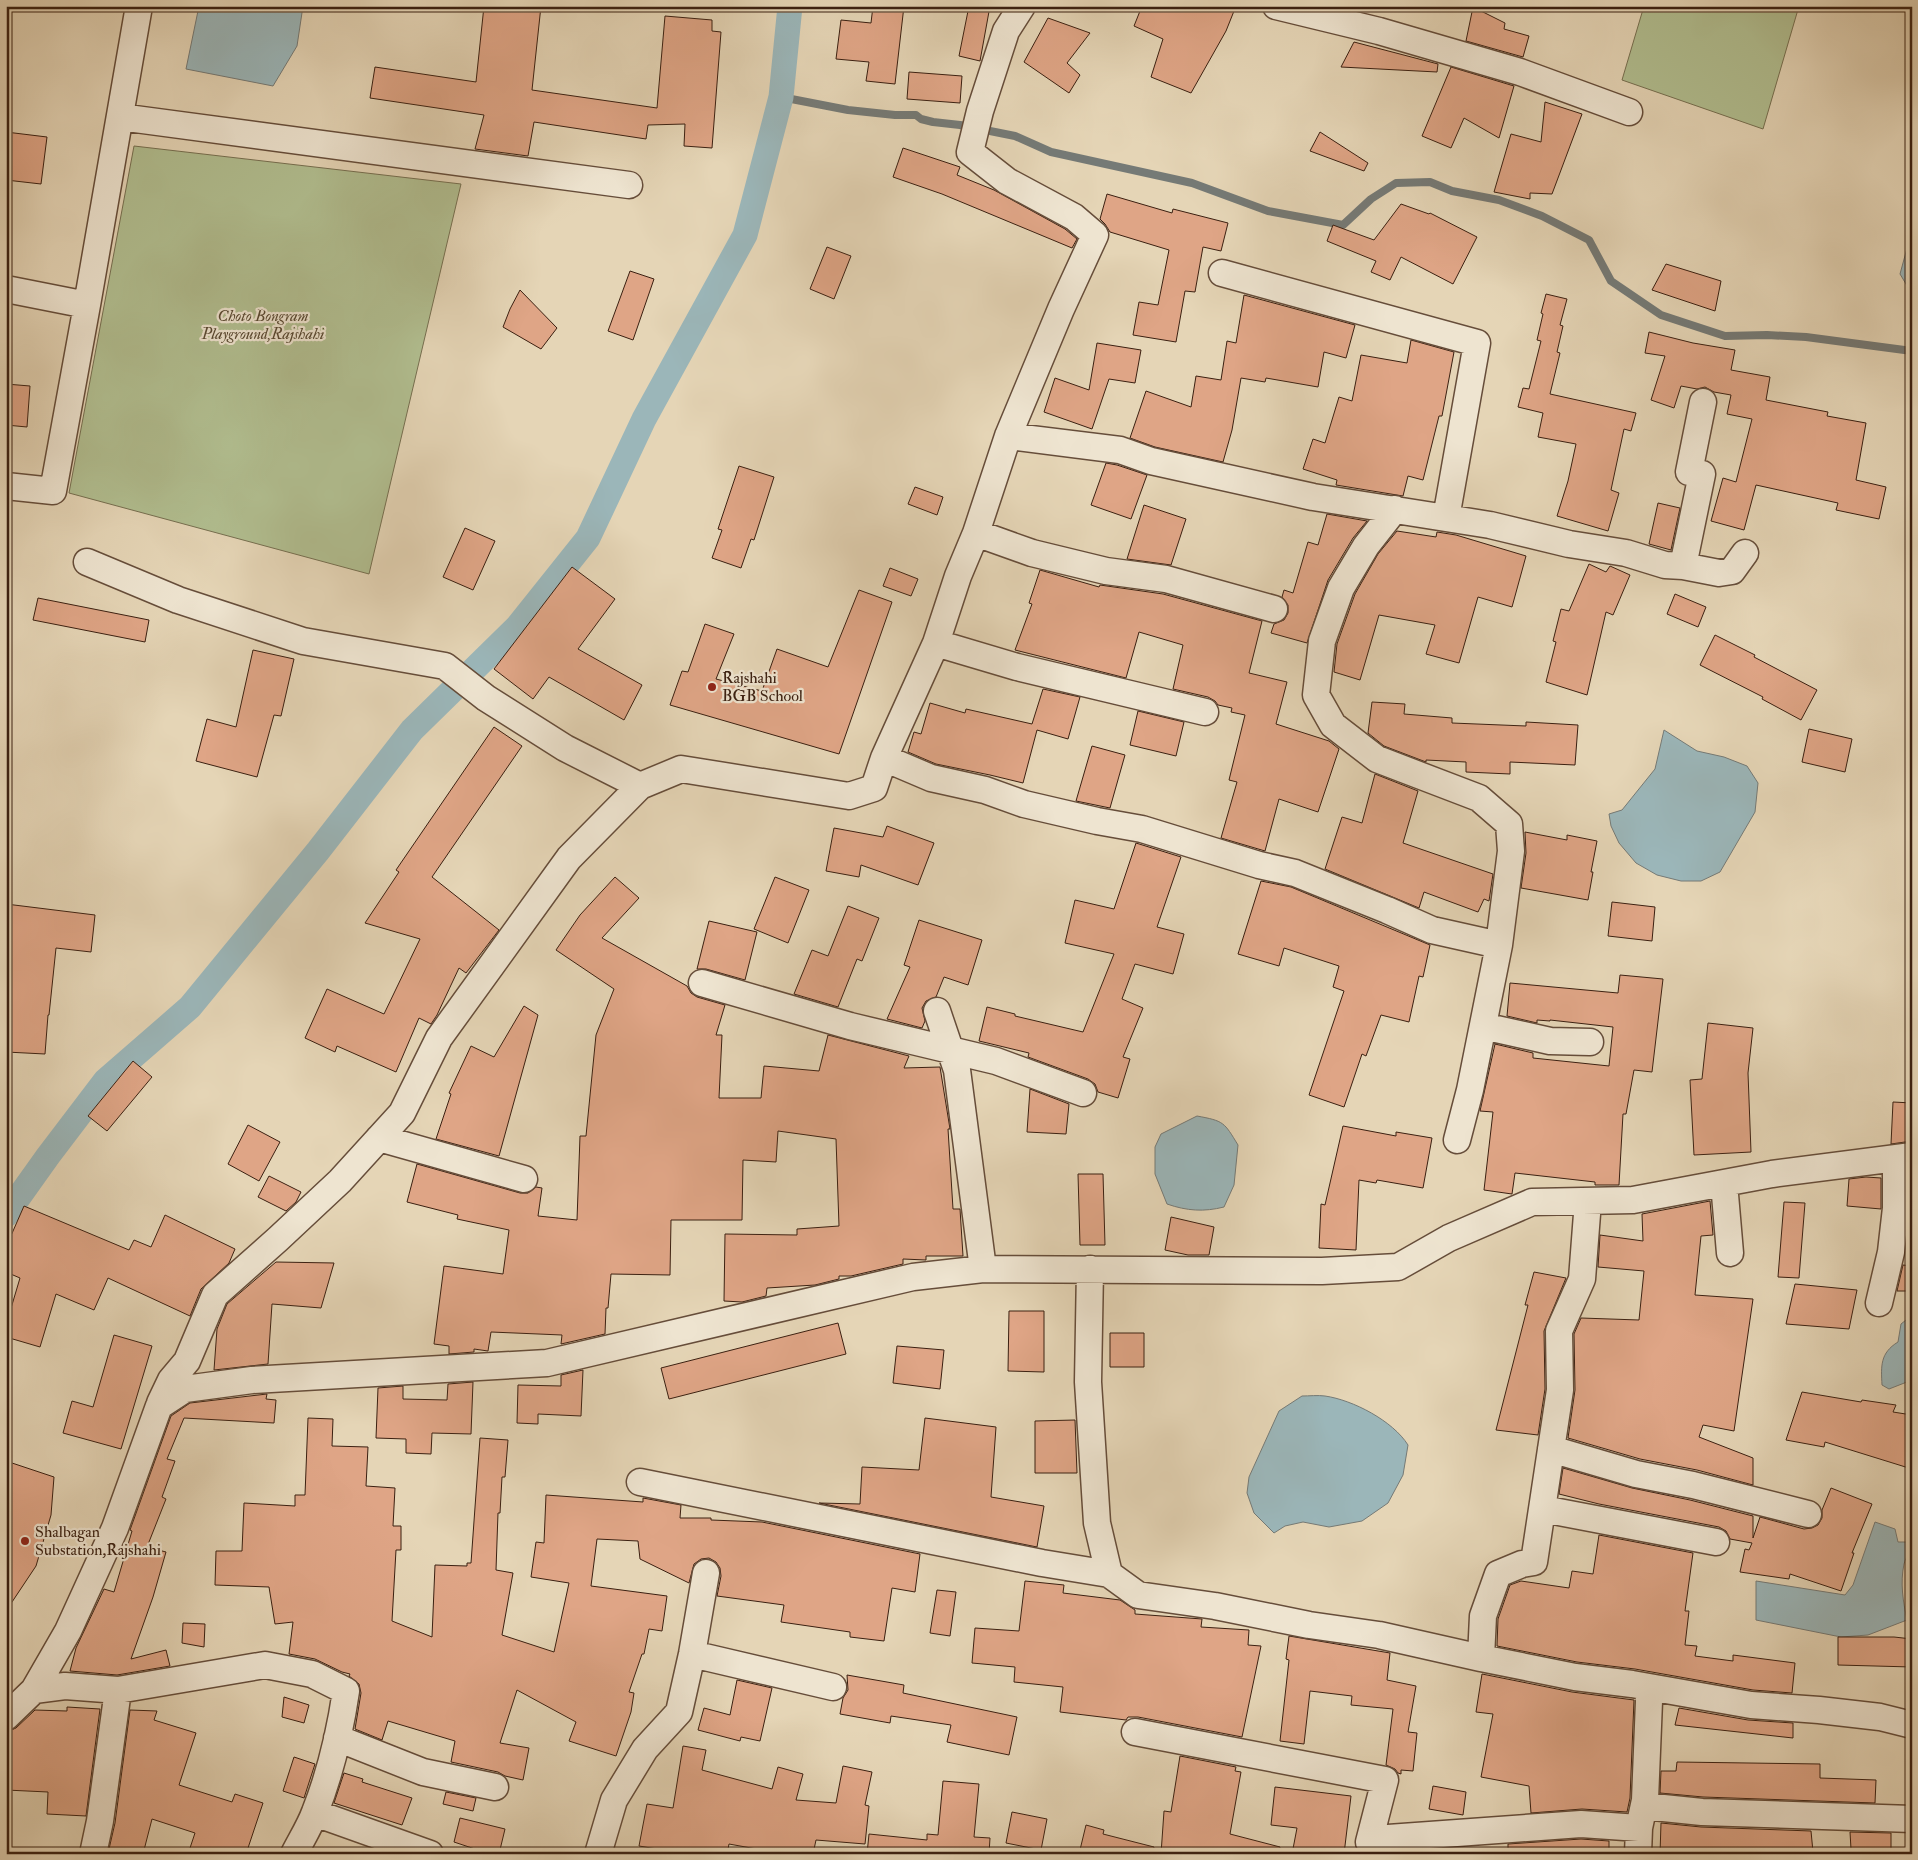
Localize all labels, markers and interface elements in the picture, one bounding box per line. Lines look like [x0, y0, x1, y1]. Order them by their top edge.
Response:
park label: Choto Bongram Playground,Rajshahi [201, 306, 325, 344]
place label: Rajshahi BGB School [722, 668, 803, 706]
marker: Rajshahi BGB School [706, 681, 718, 693]
place label: Shalbagan Substation,Rajshahi [35, 1522, 161, 1560]
marker: Shalbagan Substation,Rajshahi [19, 1535, 31, 1547]

